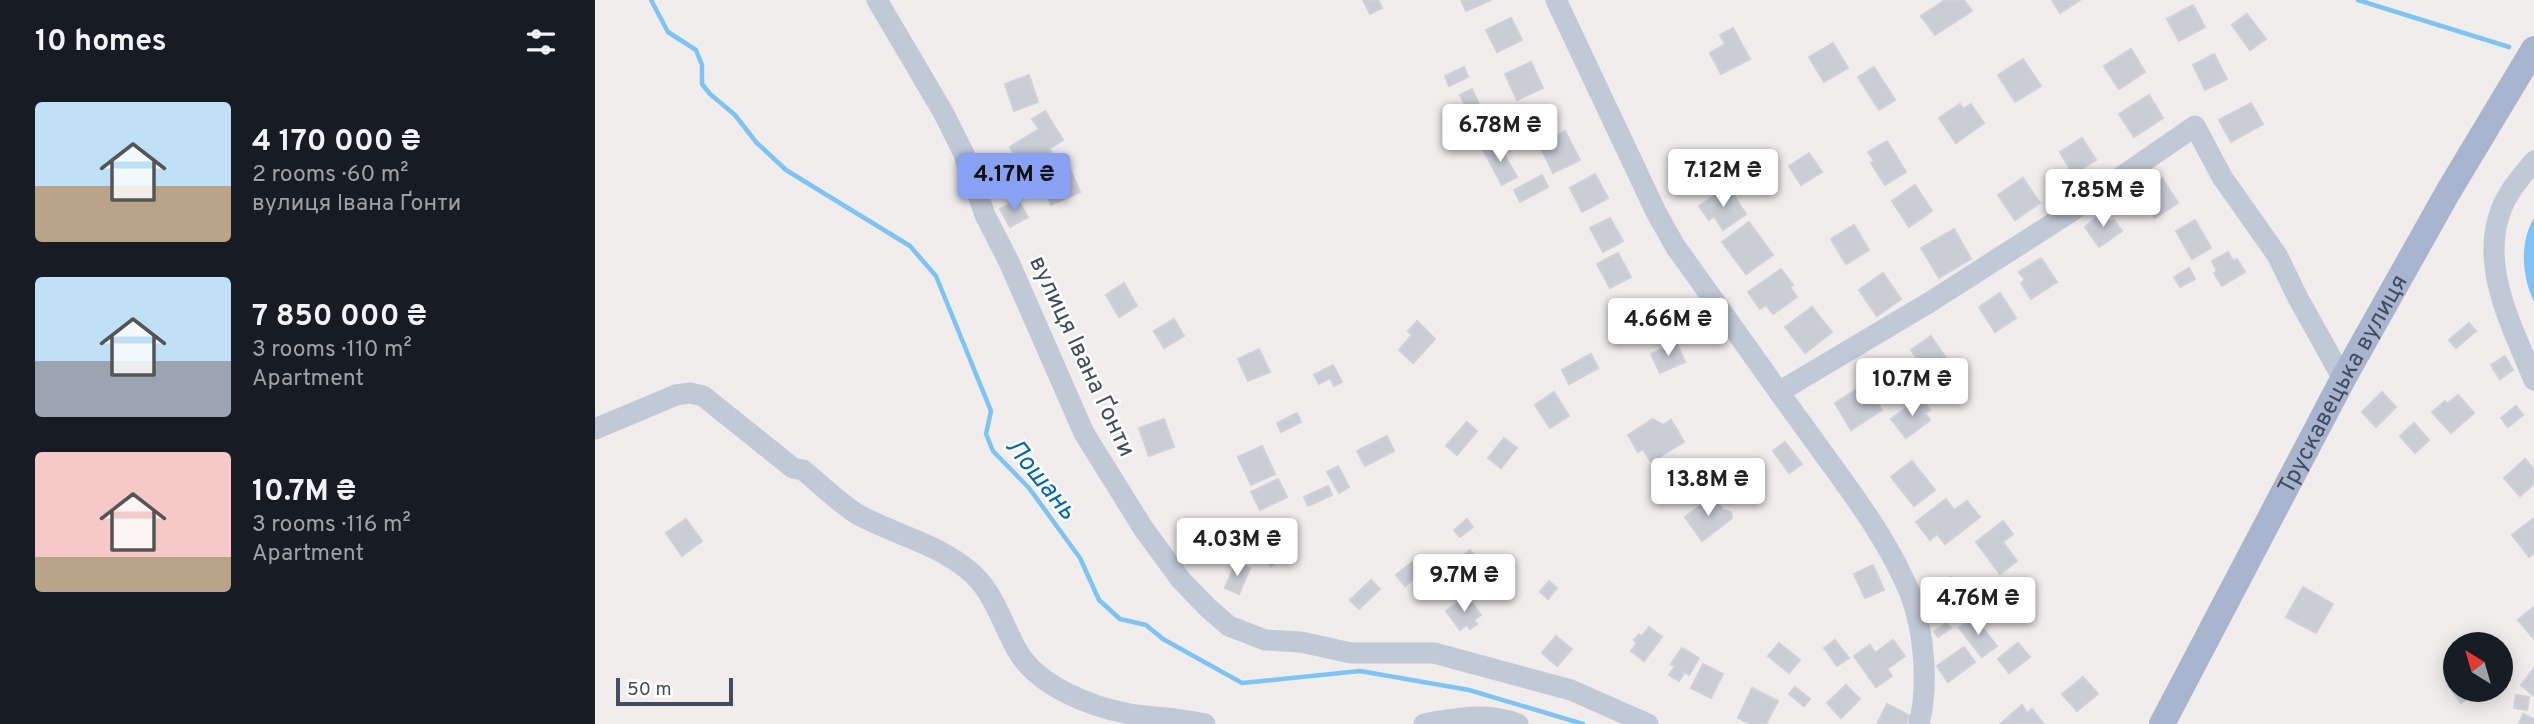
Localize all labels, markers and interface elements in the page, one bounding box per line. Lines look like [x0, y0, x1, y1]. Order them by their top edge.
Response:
icon: filters [522, 23, 560, 61]
text: 10 homes [35, 24, 166, 61]
pin: 6.78M ₴ [1435, 104, 1565, 164]
text: 6.78M ₴ [1458, 112, 1542, 141]
text: 4 170 000 ₴ [252, 124, 421, 161]
icon: home [91, 130, 175, 214]
pin: 7.12M ₴ [1658, 150, 1788, 209]
pin: 4.17M ₴ [949, 154, 1079, 213]
text: 7.12M ₴ [1684, 157, 1762, 186]
text: 2 rooms · 60 m² [252, 161, 409, 190]
text: 4.17M ₴ [973, 161, 1055, 190]
pin: 7.85M ₴ [2038, 170, 2168, 229]
text: 7.85M ₴ [2061, 177, 2145, 206]
text: вулиця Івана Ґонти [252, 190, 461, 219]
street label: вулиця Івана Ґонти [1021, 252, 1141, 462]
street label: Трускавецька вулиця [2272, 270, 2416, 500]
pin: 4.66M ₴ [1603, 298, 1733, 358]
text: 7 850 000 ₴ [252, 299, 427, 336]
icon: home [91, 305, 175, 389]
text: 4.66M ₴ [1624, 306, 1712, 335]
text: 3 rooms · 110 m² [252, 336, 412, 365]
pin: 10.7M ₴ [1847, 358, 1977, 418]
text: Apartment [252, 365, 364, 394]
text: 10.7M ₴ [1872, 366, 1952, 395]
water label: Лошань [997, 432, 1083, 527]
pin: 13.8M ₴ [1643, 458, 1773, 518]
text: 13.8M ₴ [1667, 466, 1749, 495]
text: 10.7M ₴ [252, 474, 356, 511]
icon: home [91, 480, 175, 564]
text: 3 rooms · 116 m² [252, 511, 411, 540]
pin: 4.03M ₴ [1172, 518, 1302, 578]
text: 4.03M ₴ [1193, 526, 1281, 555]
text: Apartment [252, 540, 364, 569]
pin: 9.7M ₴ [1407, 554, 1521, 614]
text: 9.7M ₴ [1429, 562, 1499, 591]
pin: 4.76M ₴ [1913, 578, 2043, 637]
text: 4.76M ₴ [1936, 585, 2020, 614]
north arrow [2443, 632, 2513, 702]
map controls [2443, 632, 2513, 702]
scale bar [616, 675, 733, 707]
text: 50 m [627, 678, 672, 702]

